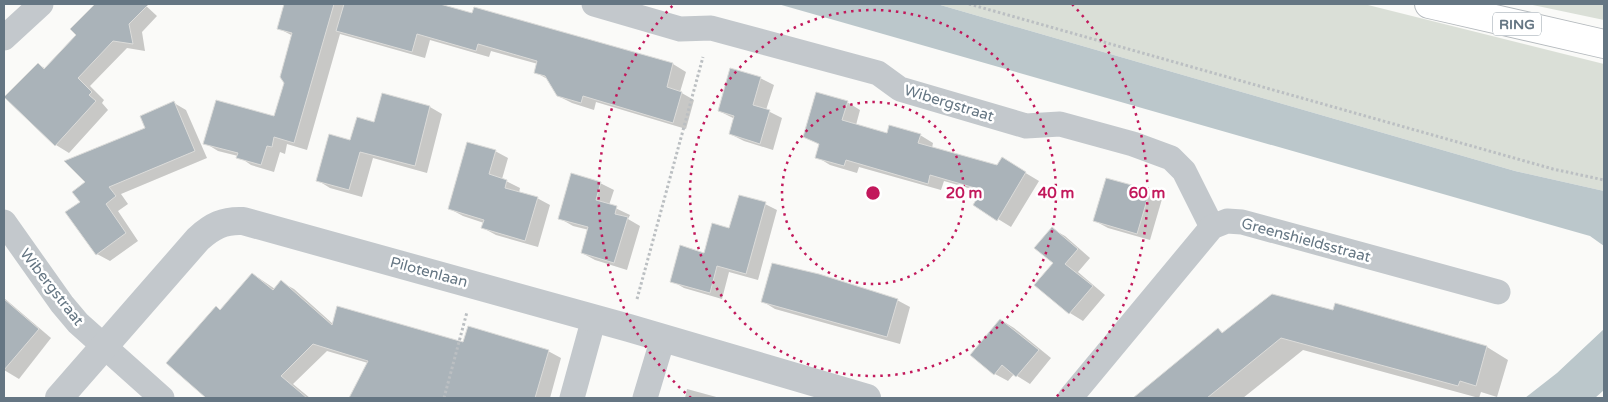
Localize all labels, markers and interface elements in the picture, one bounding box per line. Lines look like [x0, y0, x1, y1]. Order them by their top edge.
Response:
road number: RING [1493, 12, 1541, 36]
street label: Wibergstraat [902, 81, 996, 125]
centre of rings [864, 184, 882, 202]
text: 20 m [946, 184, 982, 202]
text: 40 m [1038, 184, 1074, 202]
text: 60 m [1129, 184, 1165, 202]
street label: Greenshieldsstraat [1239, 214, 1373, 266]
street label: Wibergstraat [16, 245, 88, 329]
street label: Pilotenlaan [388, 253, 470, 291]

